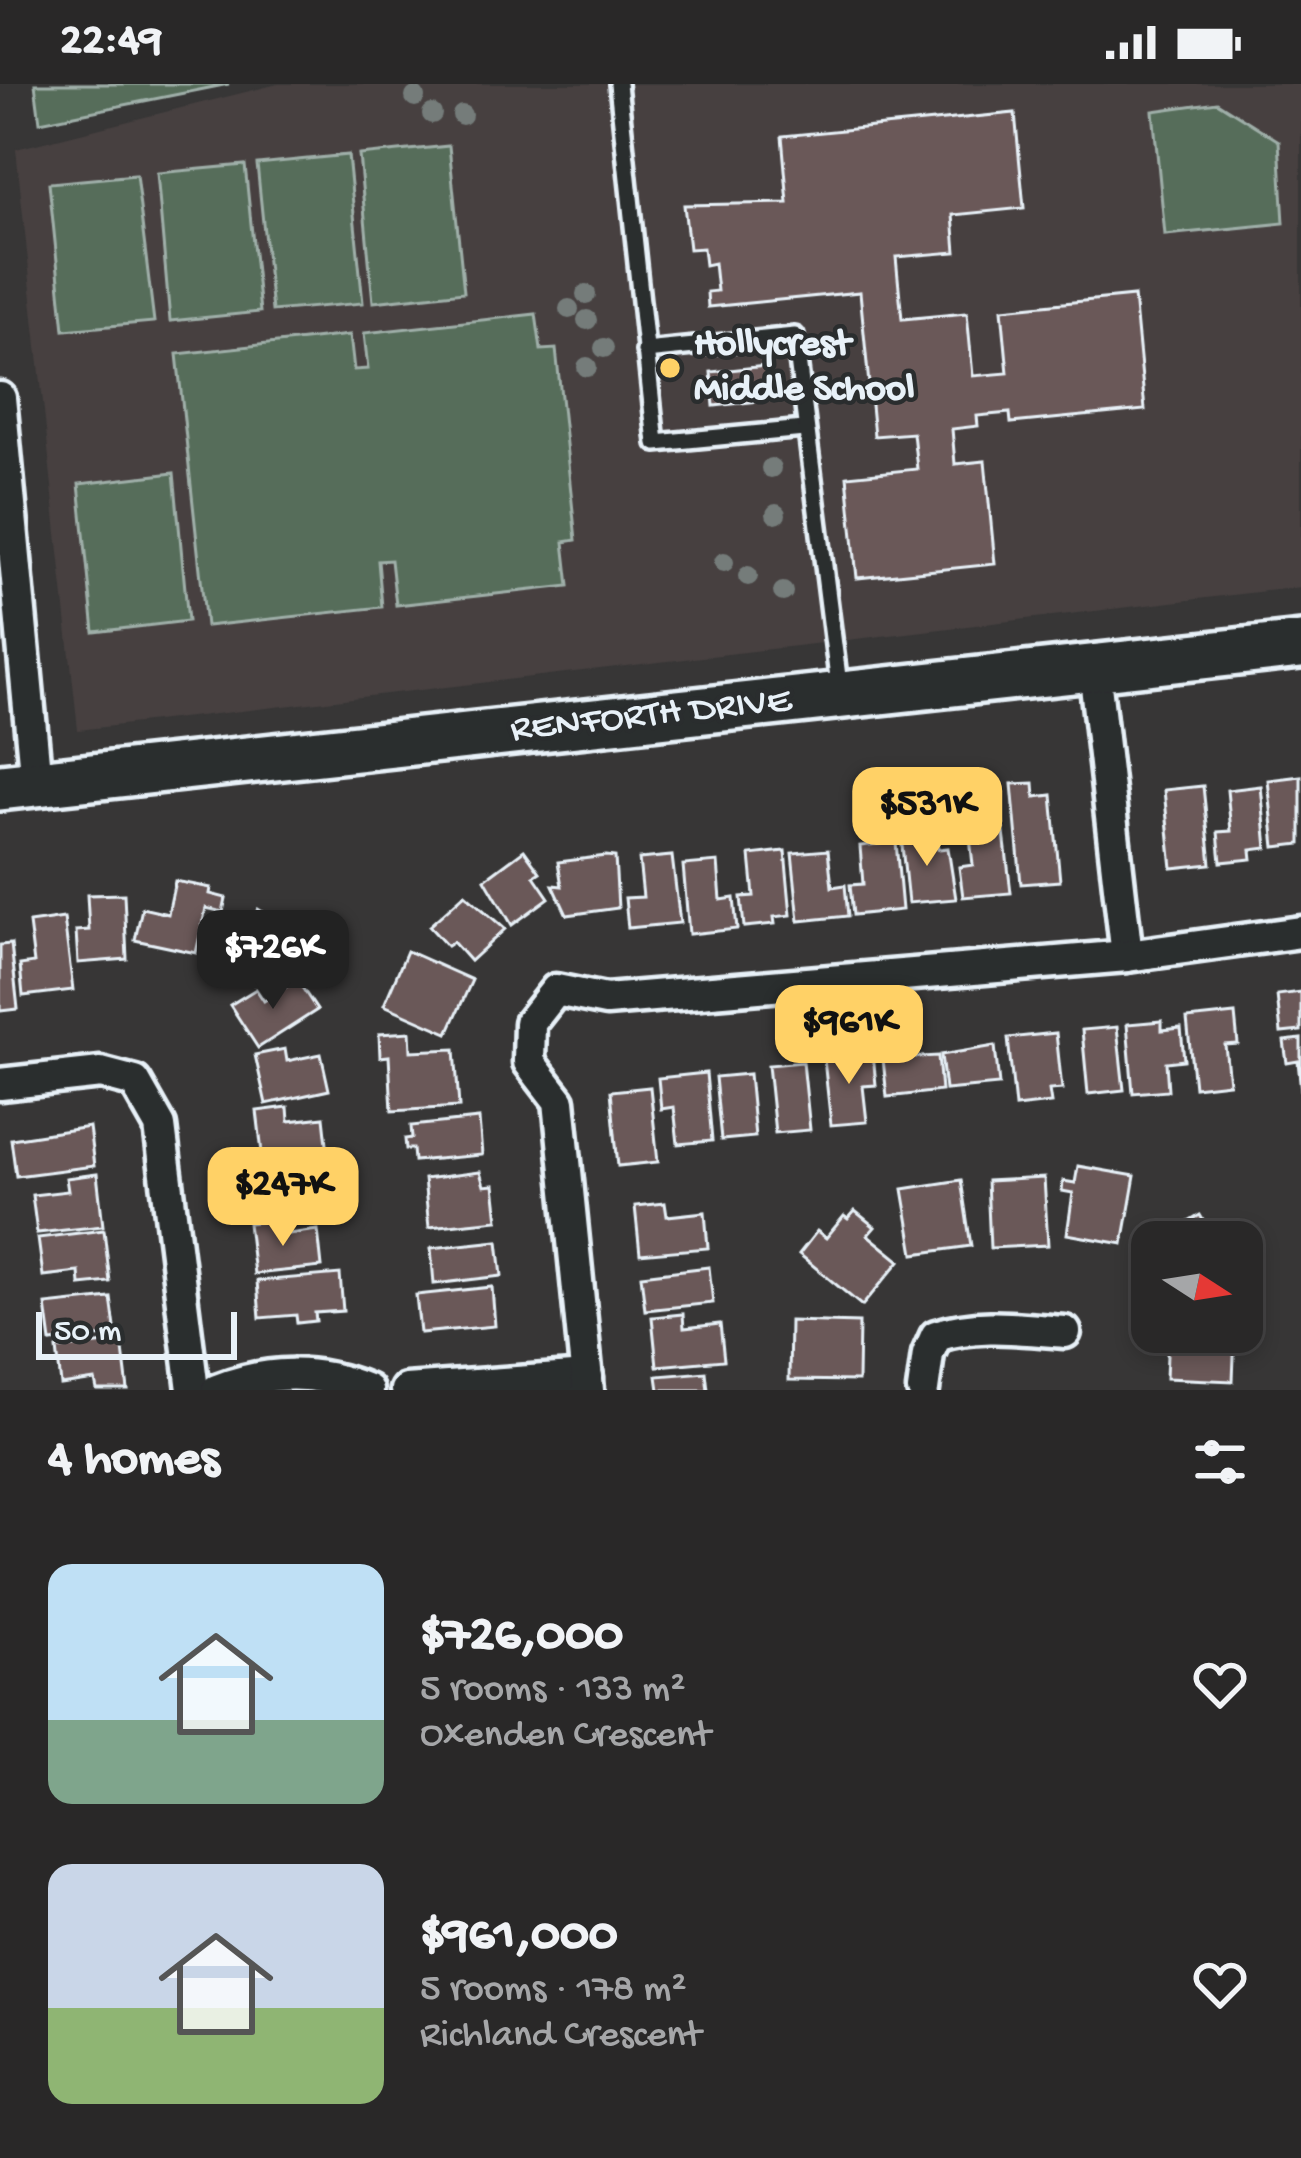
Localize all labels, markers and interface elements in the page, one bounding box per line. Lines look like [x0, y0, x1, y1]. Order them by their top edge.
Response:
text: 22:49 [60, 16, 162, 69]
place label: Hollycrest Middle School [694, 323, 915, 414]
marker: Hollycrest Middle School [657, 355, 683, 381]
street label: RENFORTH DRIVE [508, 679, 795, 755]
pin: $531K [843, 767, 1011, 869]
text: $531K [879, 783, 975, 829]
pin: $726K [189, 910, 357, 1012]
text: $726K [224, 926, 322, 972]
pin: $961K [765, 985, 933, 1087]
text: $961K [802, 1001, 896, 1047]
pin: $247K [199, 1147, 367, 1249]
text: $247K [235, 1163, 331, 1209]
north arrow [1131, 1221, 1263, 1353]
map controls [1131, 1221, 1263, 1353]
scale bar [36, 1306, 237, 1359]
text: 50 m [54, 1314, 121, 1352]
icon: filters [1187, 1429, 1253, 1495]
text: 4 homes [48, 1432, 219, 1492]
text: $726,000 [420, 1608, 623, 1668]
icon: home [144, 1612, 288, 1756]
icon: heart [1187, 1651, 1253, 1717]
text: 5 rooms · 133 m² [420, 1668, 685, 1714]
text: Oxenden Crescent [420, 1714, 711, 1760]
text: $961,000 [420, 1908, 618, 1968]
icon: home [144, 1912, 288, 2056]
icon: heart [1187, 1951, 1253, 2017]
text: 5 rooms · 178 m² [420, 1968, 687, 2014]
text: Richland Crescent [420, 2014, 701, 2060]

